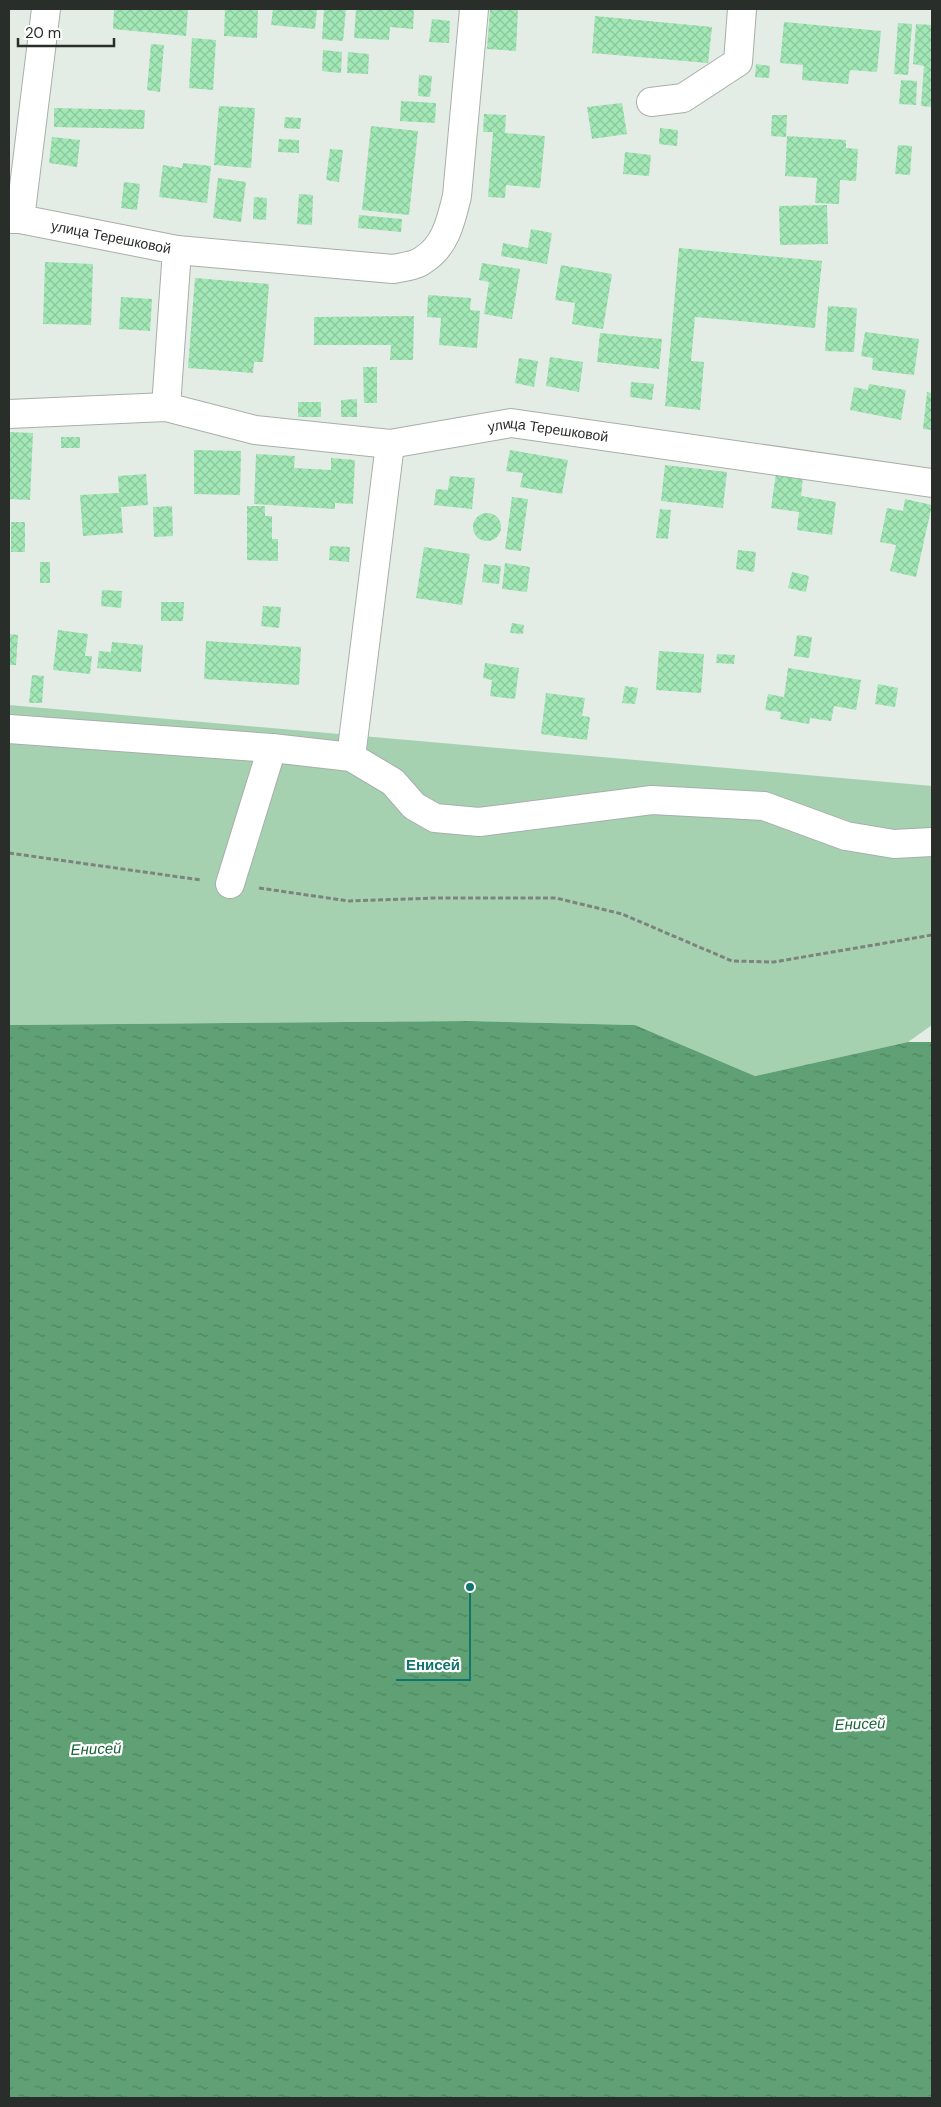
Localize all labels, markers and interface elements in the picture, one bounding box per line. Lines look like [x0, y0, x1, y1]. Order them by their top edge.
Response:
scale bar [18, 15, 114, 47]
text: 20 m [25, 23, 61, 43]
street label: улица Терешковой [50, 216, 173, 258]
street label: улица Терешковой [486, 414, 610, 446]
callout: Енисей [396, 1650, 470, 1680]
text: Енисей [406, 1655, 460, 1675]
water label: Енисей [834, 1713, 886, 1735]
water label: Енисей [70, 1738, 122, 1760]

